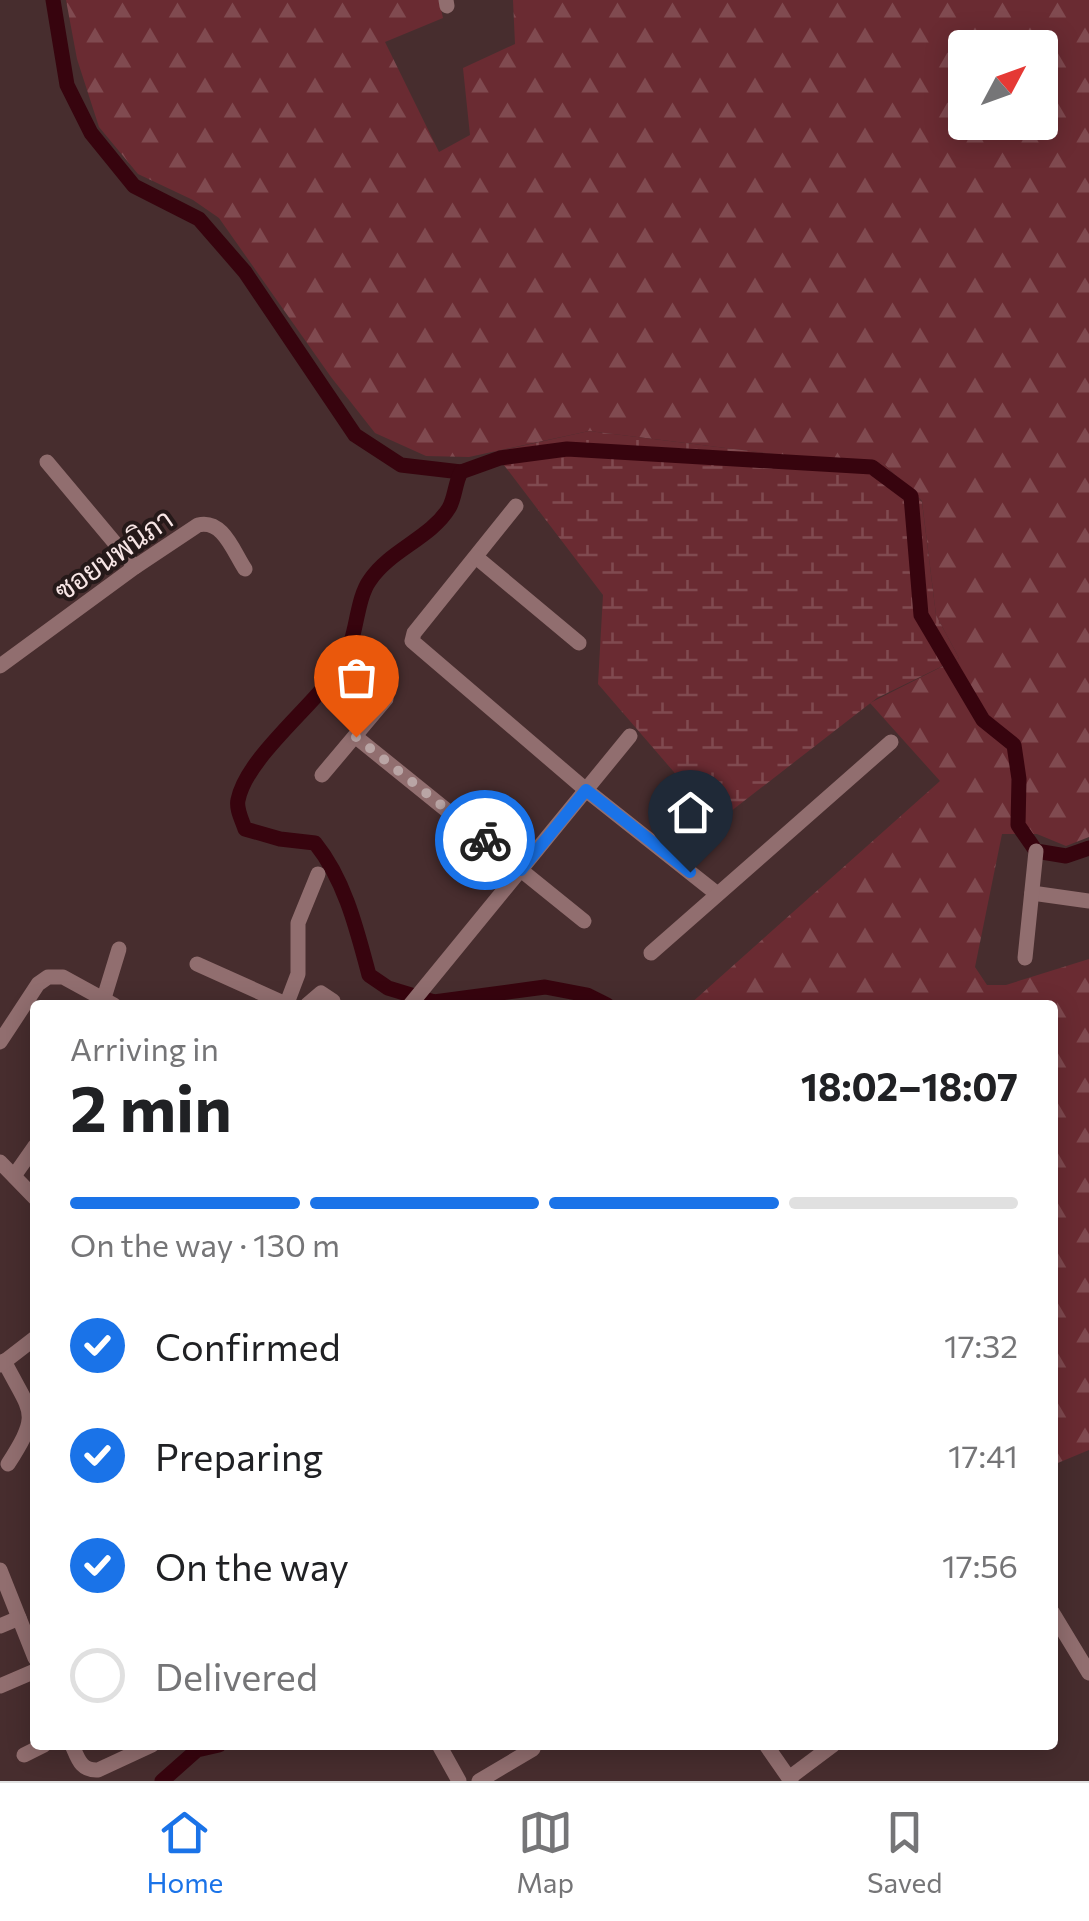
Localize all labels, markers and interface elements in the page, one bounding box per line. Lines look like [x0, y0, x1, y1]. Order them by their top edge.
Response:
north arrow [948, 30, 1058, 140]
map controls [948, 30, 1058, 140]
street label: ซอยนพนิภา [47, 501, 179, 607]
pin [314, 635, 399, 738]
icon: bag [329, 650, 384, 705]
pin [648, 770, 733, 873]
icon: home [663, 785, 718, 840]
courier [435, 790, 535, 890]
icon: bike [458, 813, 513, 868]
text: Arriving in [70, 1028, 219, 1068]
text: 18:02–18:07 [801, 1062, 1018, 1109]
text: 2 min [70, 1066, 232, 1145]
text: On the way · 130 m [70, 1224, 340, 1264]
icon: check [70, 1318, 125, 1373]
text: Confirmed [155, 1322, 341, 1369]
text: 17:32 [944, 1325, 1018, 1365]
icon: check [70, 1428, 125, 1483]
text: Preparing [155, 1432, 323, 1479]
text: 17:41 [948, 1435, 1018, 1475]
icon: check [70, 1538, 125, 1593]
text: On the way [155, 1542, 349, 1589]
text: 17:56 [942, 1545, 1018, 1585]
text: Delivered [155, 1652, 318, 1699]
tab: Home [146, 1805, 223, 1899]
tab: Map [516, 1805, 574, 1899]
tab: Saved [867, 1805, 943, 1899]

